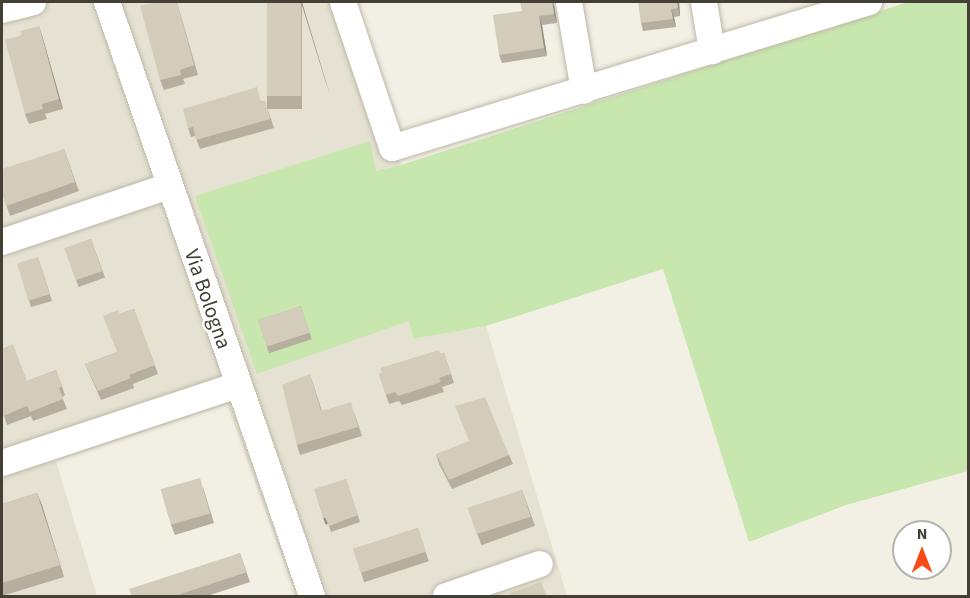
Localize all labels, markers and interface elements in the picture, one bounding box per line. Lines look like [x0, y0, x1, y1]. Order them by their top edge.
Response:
street label: Via Bologna [179, 246, 237, 352]
north arrow [892, 520, 952, 580]
text: N [917, 523, 927, 545]

